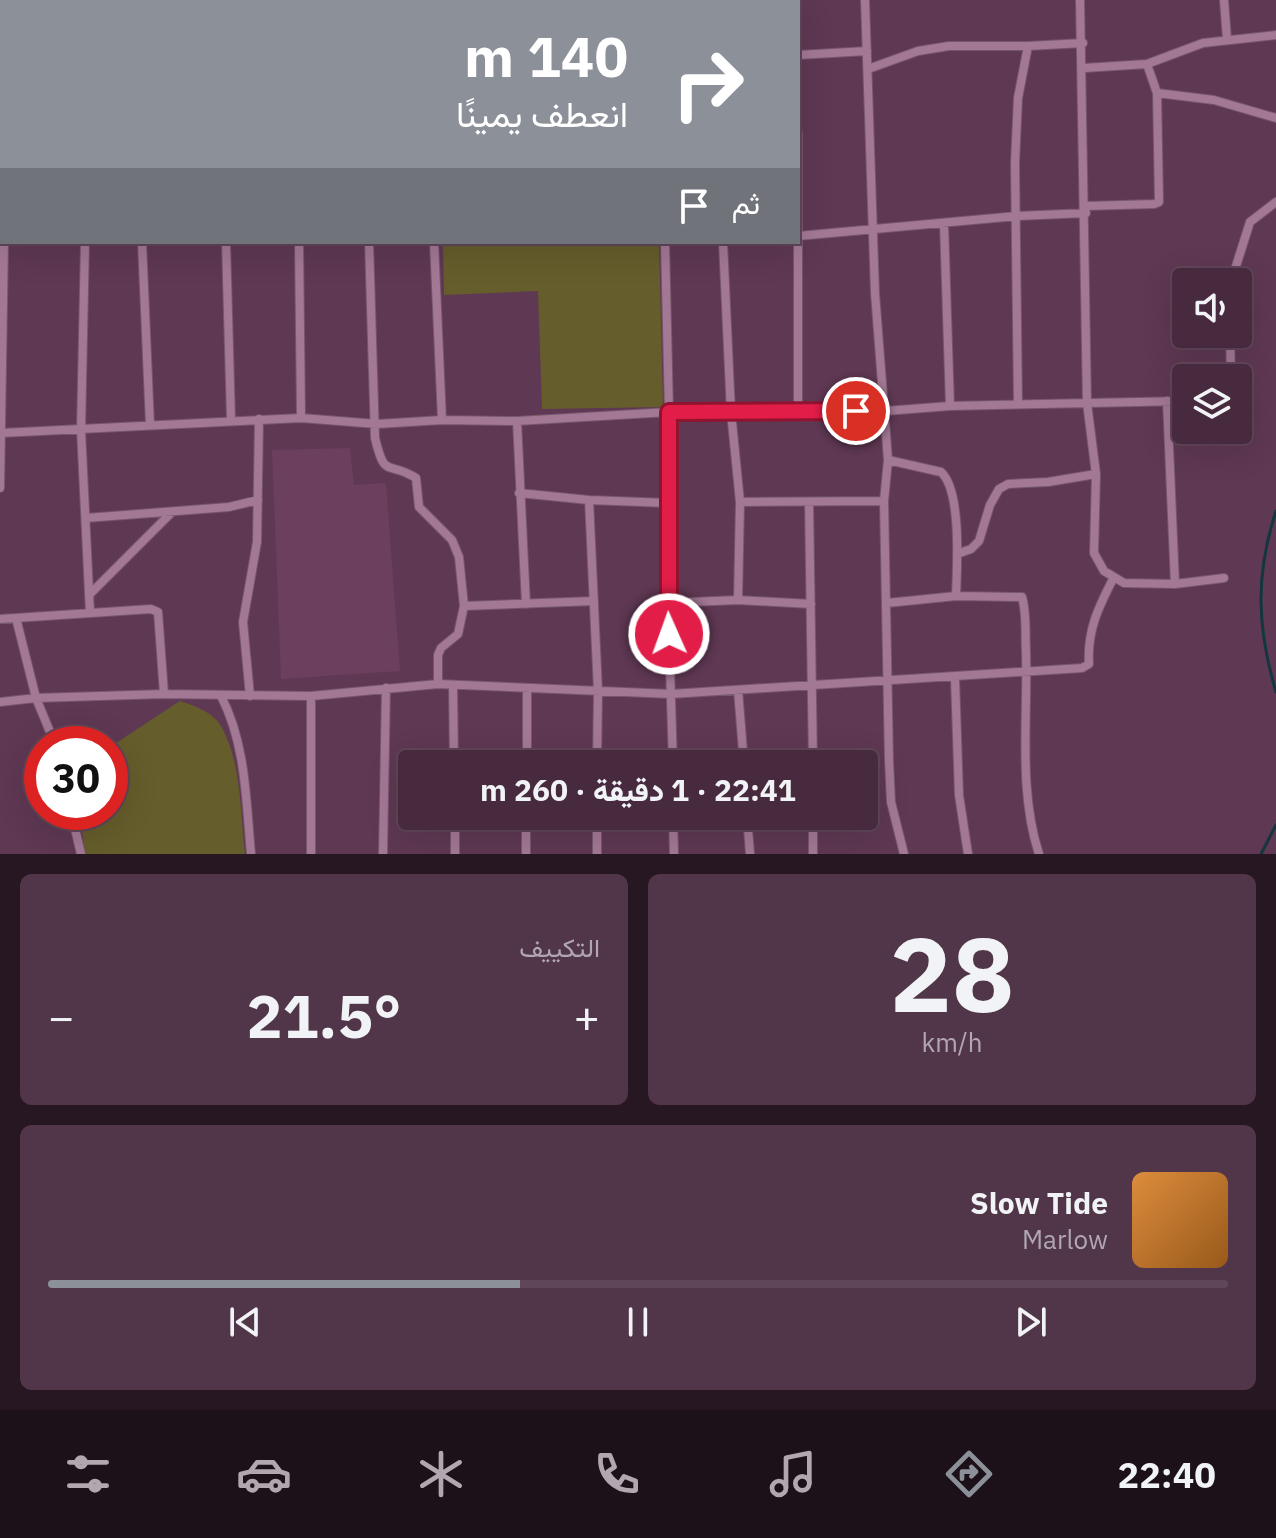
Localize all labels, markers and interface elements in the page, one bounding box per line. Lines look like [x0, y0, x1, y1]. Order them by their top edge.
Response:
text: 140 m [464, 20, 628, 92]
icon: right [656, 32, 760, 136]
text: انعطف يمينًا [456, 90, 628, 137]
text: ثم [732, 183, 760, 222]
icon: arrive [672, 184, 716, 228]
map controls [1172, 268, 1252, 444]
button: sound [1172, 268, 1252, 348]
button: layers [1172, 364, 1252, 444]
pin [822, 377, 890, 445]
icon: arrive [834, 389, 878, 433]
position arrow [627, 592, 711, 676]
speed limit sign: 30 [24, 726, 128, 830]
text: 22:41 · 1 دقيقة · 260 m [480, 770, 796, 809]
text: 28 [890, 905, 1014, 1041]
text: التكييف [519, 930, 600, 964]
text: 21.5° [247, 976, 401, 1055]
text: − [48, 988, 74, 1045]
text: + [574, 988, 600, 1045]
text: km/h [921, 1025, 983, 1059]
text: Slow Tide [970, 1183, 1108, 1222]
text: Marlow [1022, 1222, 1108, 1256]
icon: previous [223, 1300, 267, 1344]
icon: pause [616, 1300, 660, 1344]
icon: next [1009, 1300, 1053, 1344]
icon: filters [60, 1446, 116, 1502]
icon: car [236, 1446, 292, 1502]
icon: climate [413, 1446, 469, 1502]
icon: phone [589, 1446, 645, 1502]
icon: music [765, 1446, 821, 1502]
icon: directions [941, 1446, 997, 1502]
text: 22:40 [1118, 1451, 1216, 1498]

